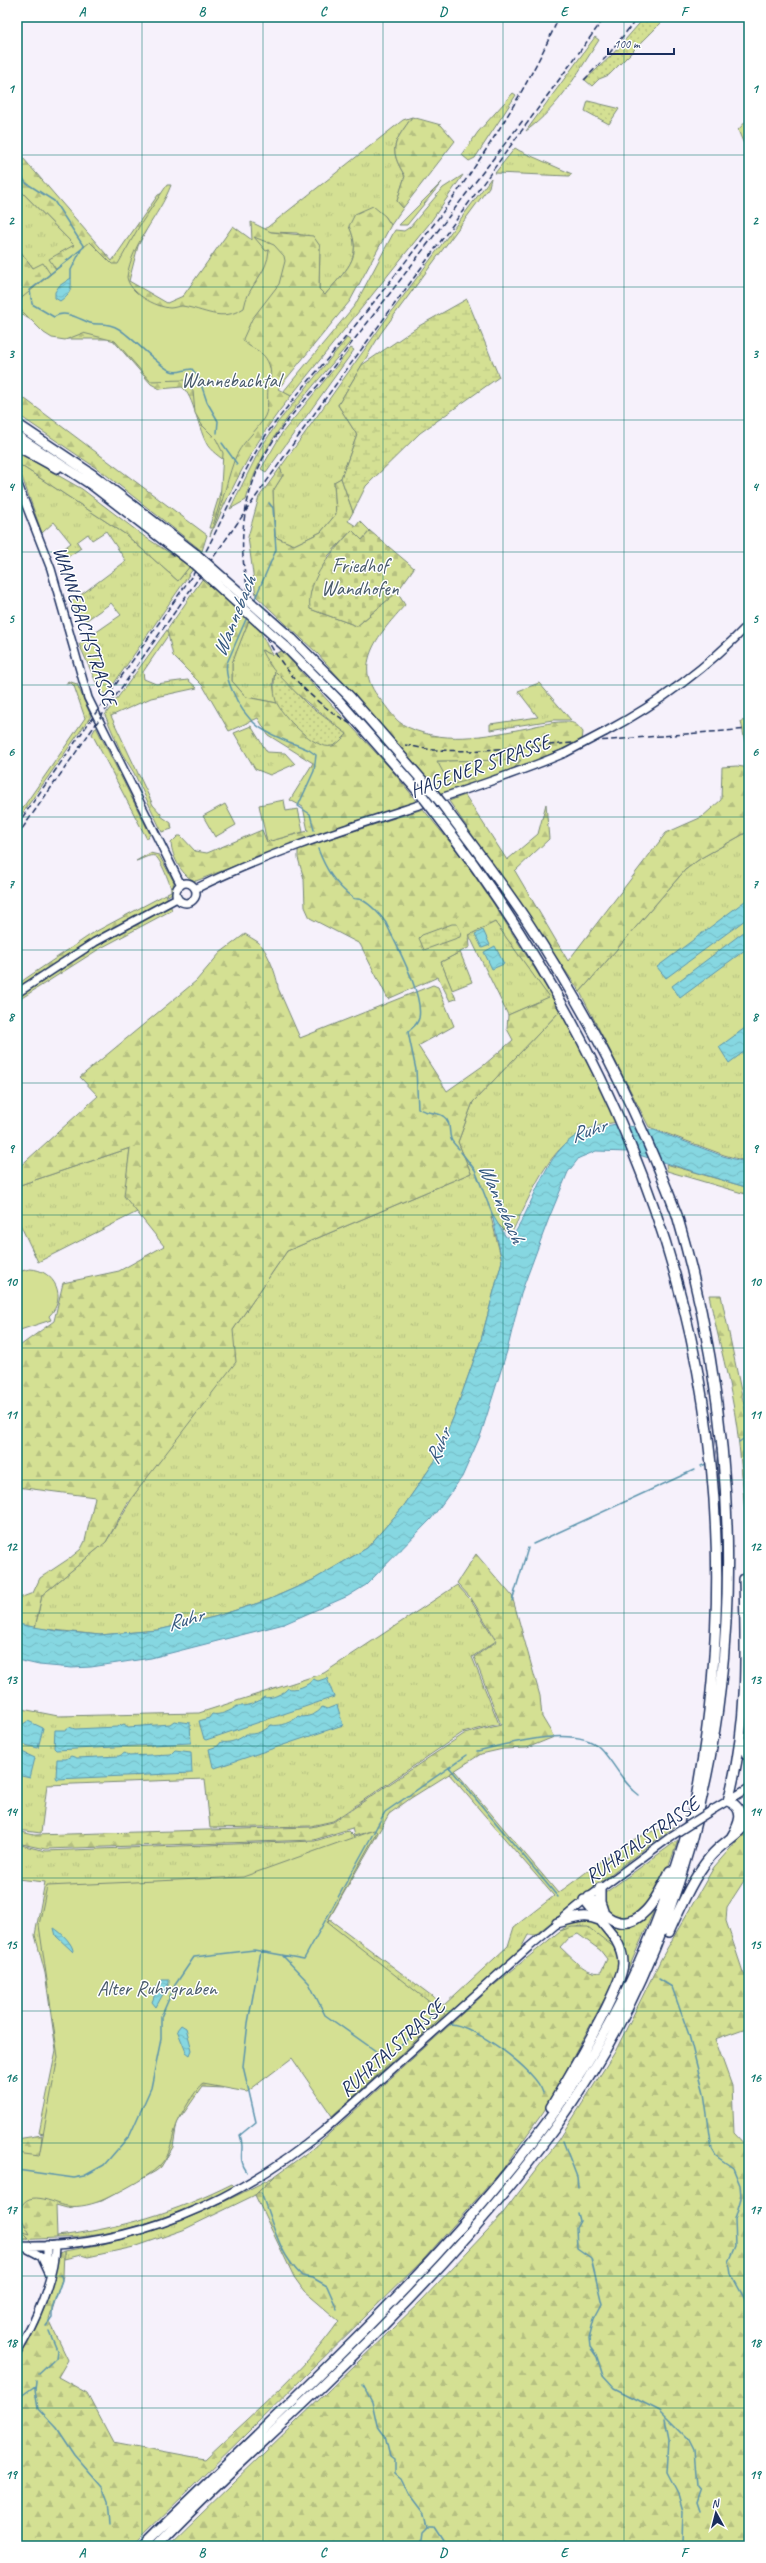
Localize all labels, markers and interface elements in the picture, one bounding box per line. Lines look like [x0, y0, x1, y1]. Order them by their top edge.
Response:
text: A [79, 4, 87, 20]
text: B [199, 4, 207, 20]
text: C [320, 4, 328, 20]
text: D [439, 4, 448, 20]
text: E [561, 4, 570, 20]
text: F [681, 4, 690, 20]
scale bar [608, 30, 674, 56]
text: 100 m [614, 36, 641, 52]
text: 1 [8, 81, 16, 97]
text: 1 [752, 81, 760, 97]
text: 2 [8, 213, 15, 229]
text: 2 [752, 213, 759, 229]
text: 3 [8, 346, 15, 362]
text: 3 [752, 346, 759, 362]
park label: Wannebachtal [181, 368, 284, 393]
text: 4 [8, 479, 16, 495]
text: 4 [752, 479, 760, 495]
street label: WANNEBACHSTRASSE [47, 543, 123, 712]
park label: Friedhof Wandhofen [321, 553, 400, 601]
water label: Wannebach [206, 570, 262, 660]
text: 5 [8, 611, 15, 627]
text: 5 [752, 611, 759, 627]
street label: HAGENER STRASSE [407, 728, 556, 803]
text: 6 [8, 744, 15, 760]
text: 6 [752, 744, 759, 760]
text: 7 [8, 876, 15, 892]
text: 7 [752, 876, 759, 892]
text: 8 [8, 1009, 16, 1025]
text: 8 [752, 1009, 760, 1025]
water label: Ruhr [567, 1111, 612, 1148]
text: 9 [8, 1141, 15, 1157]
text: 9 [752, 1141, 759, 1157]
water label: Wannebach [473, 1159, 532, 1248]
text: 10 [5, 1274, 18, 1290]
text: 10 [749, 1274, 762, 1290]
text: 11 [5, 1407, 19, 1423]
text: 11 [749, 1407, 763, 1423]
water label: Ruhr [419, 1421, 459, 1468]
text: 12 [5, 1539, 18, 1555]
text: 12 [749, 1539, 762, 1555]
water label: Ruhr [164, 1601, 209, 1636]
text: 13 [5, 1672, 18, 1688]
text: 13 [749, 1672, 762, 1688]
street label: RUHRTALSTRASSE [580, 1790, 706, 1889]
text: 14 [5, 1804, 19, 1820]
text: 14 [749, 1804, 763, 1820]
text: 15 [5, 1937, 18, 1953]
text: 15 [749, 1937, 762, 1953]
park label: Alter Ruhrgraben [97, 1976, 218, 2001]
street label: RUHRTALSTRASSE [334, 1992, 452, 2102]
text: 16 [5, 2070, 18, 2086]
text: 16 [749, 2070, 762, 2086]
text: 17 [5, 2202, 18, 2218]
text: 17 [749, 2202, 762, 2218]
text: 18 [5, 2335, 19, 2351]
text: 18 [749, 2335, 763, 2351]
text: 19 [5, 2467, 18, 2483]
text: 19 [749, 2467, 762, 2483]
north arrow [696, 2493, 736, 2533]
text: N [711, 2495, 721, 2510]
text: A [79, 2545, 87, 2561]
text: B [199, 2545, 207, 2561]
text: C [320, 2545, 328, 2561]
text: D [439, 2545, 448, 2561]
text: E [561, 2545, 570, 2561]
text: F [681, 2545, 690, 2561]

